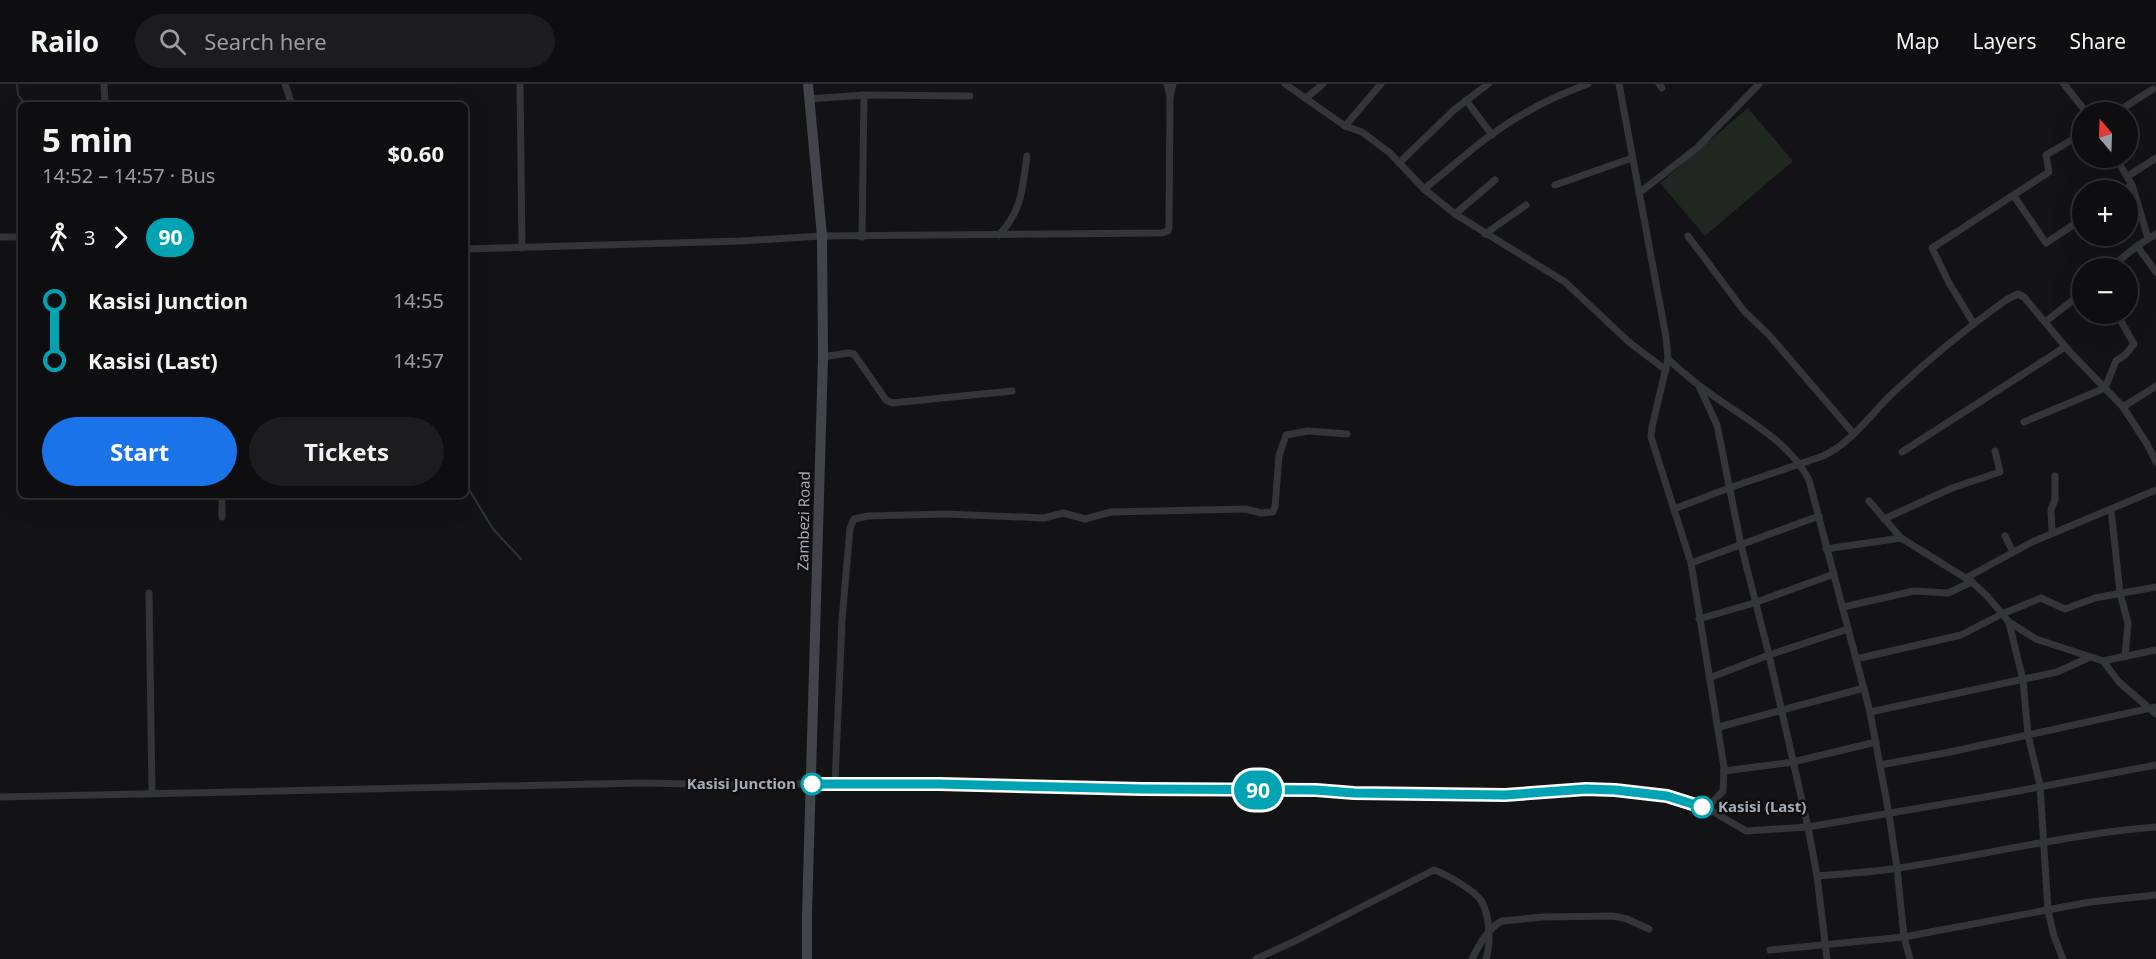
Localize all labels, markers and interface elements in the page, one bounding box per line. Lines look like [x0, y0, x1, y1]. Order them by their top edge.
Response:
search box [135, 14, 555, 68]
text: Railo [30, 22, 99, 60]
icon: search [156, 25, 189, 58]
text: Search here [204, 26, 327, 56]
text: Map [1896, 27, 1940, 55]
text: Layers [1973, 27, 2037, 55]
text: Share [2070, 27, 2126, 55]
north arrow [2072, 102, 2138, 168]
map controls [2072, 102, 2138, 324]
text: 5 min [42, 117, 133, 162]
text: $0.60 [387, 138, 444, 168]
text: 14:52 – 14:57 · Bus [42, 162, 215, 189]
button: + [2072, 180, 2138, 246]
icon: walk [42, 221, 75, 254]
icon: forward [104, 221, 137, 254]
text: 90 [158, 223, 182, 251]
text: 3 [84, 224, 95, 251]
button: − [2072, 258, 2138, 324]
text: Kasisi Junction [88, 285, 248, 315]
text: 14:55 [393, 287, 444, 314]
text: Kasisi (Last) [88, 345, 218, 375]
text: 14:57 [393, 347, 444, 374]
button: Start [42, 417, 237, 486]
button: Tickets [249, 417, 444, 486]
street label: Zambezi Road [792, 471, 814, 571]
line badge: 90 [1231, 770, 1285, 810]
place label: Kasisi Junction [687, 773, 796, 793]
marker: Kasisi Junction [801, 773, 823, 795]
text: 90 [1246, 776, 1270, 804]
marker: Kasisi (Last) [1691, 796, 1713, 818]
place label: Kasisi (Last) [1718, 796, 1806, 816]

